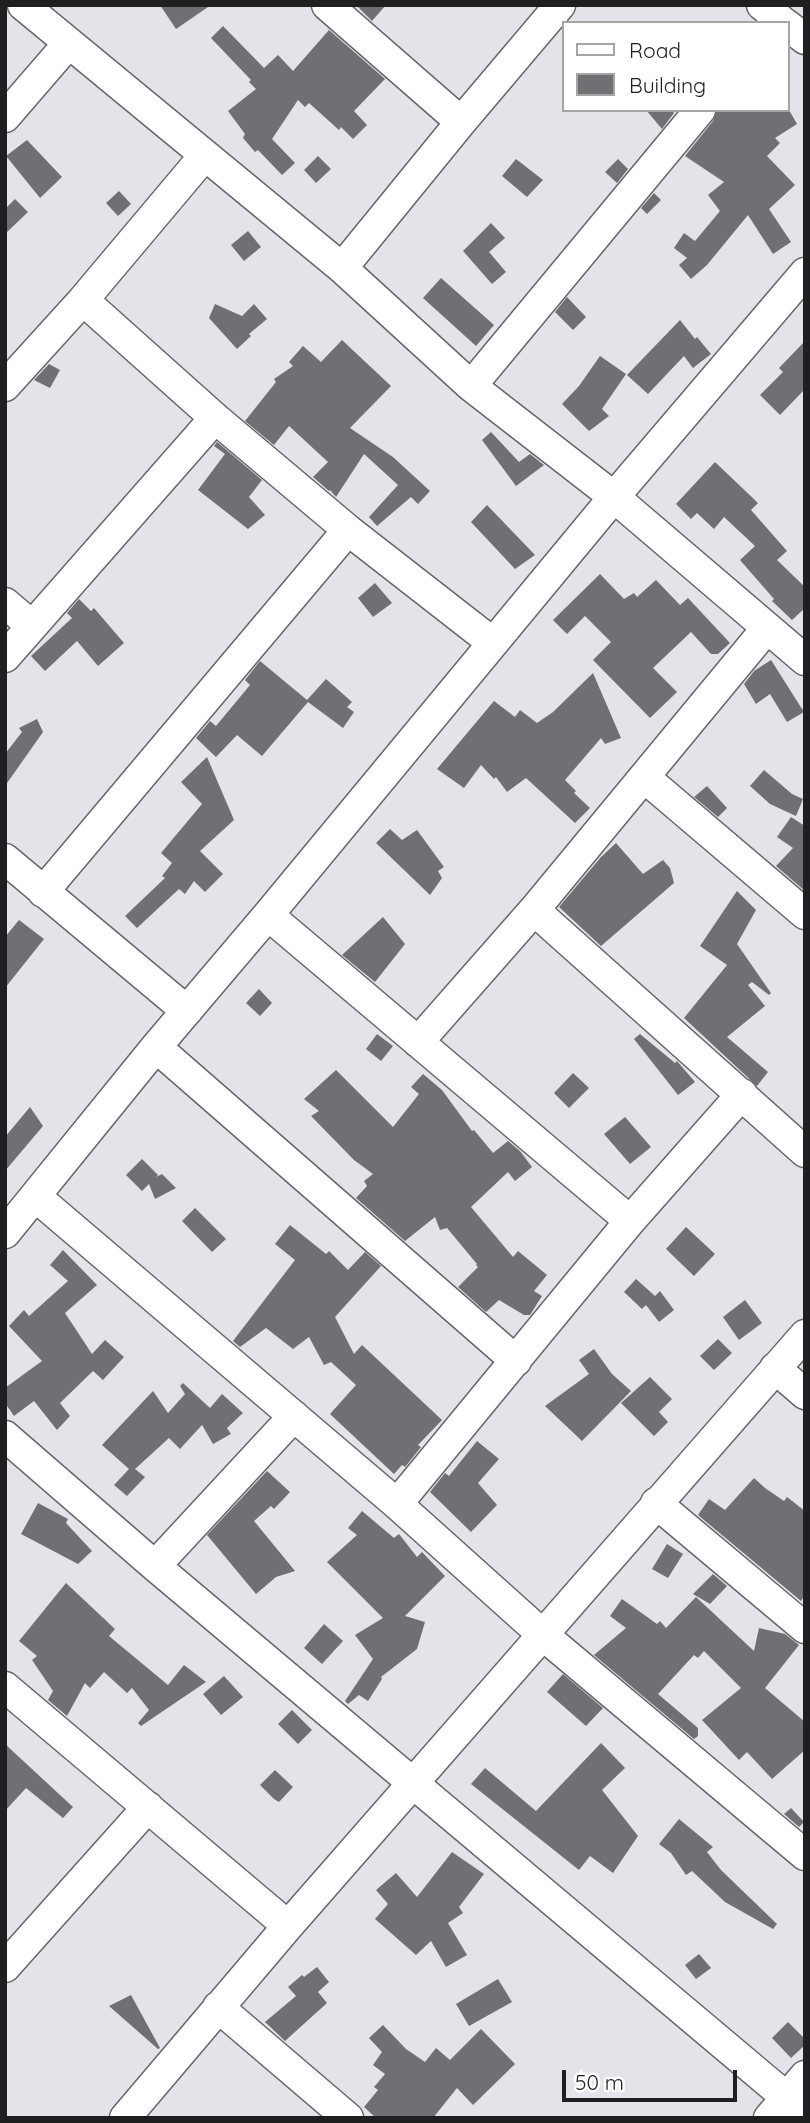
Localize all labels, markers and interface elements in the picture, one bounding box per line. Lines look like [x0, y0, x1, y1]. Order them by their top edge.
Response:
legend [562, 21, 789, 112]
text: Road [629, 37, 681, 63]
text: Building [629, 72, 706, 98]
scale bar [565, 2056, 740, 2100]
text: 50 m [575, 2069, 624, 2095]

